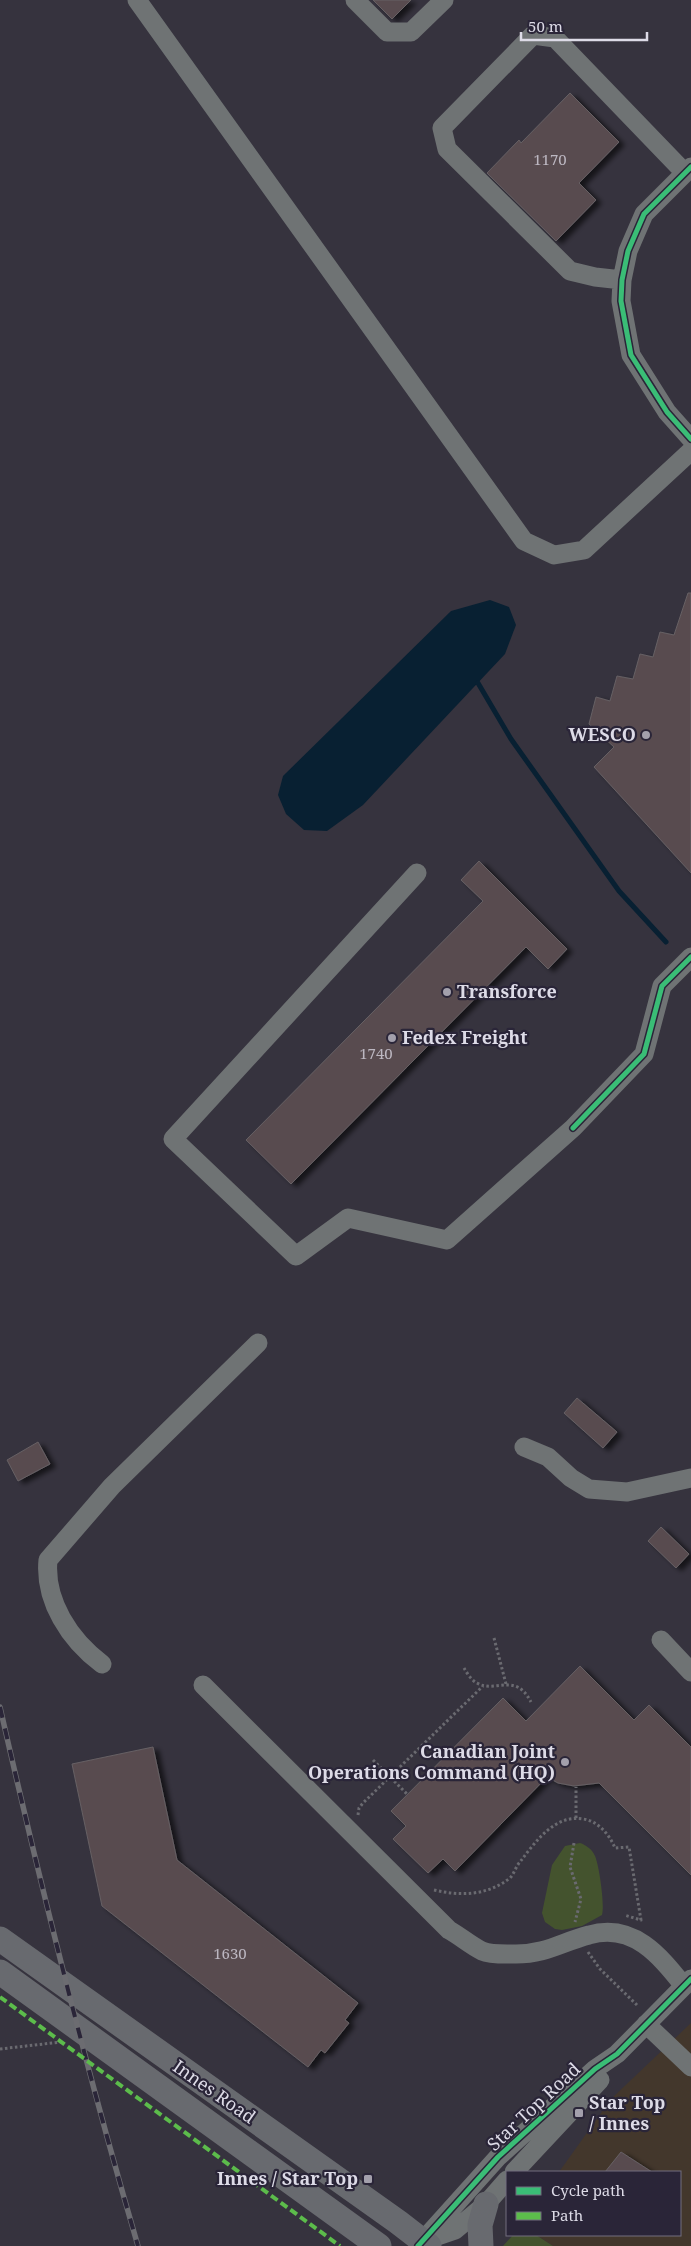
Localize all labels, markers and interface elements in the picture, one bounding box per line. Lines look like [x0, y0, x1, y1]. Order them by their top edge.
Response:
scale bar [521, 10, 647, 42]
text: 50 m [528, 16, 563, 36]
house number: 1170 [533, 149, 567, 169]
place label: WESCO [568, 722, 636, 746]
marker: WESCO [640, 729, 652, 741]
place label: Transforce [457, 979, 557, 1003]
marker: Transforce [441, 986, 453, 998]
place label: Fedex Freight [402, 1025, 528, 1049]
marker: Fedex Freight [386, 1032, 398, 1044]
house number: 1740 [359, 1043, 393, 1063]
place label: Canadian Joint Operations Command (HQ) [308, 1739, 555, 1784]
marker: Canadian Joint Operations Command (HQ) [559, 1756, 571, 1768]
house number: 1630 [213, 1943, 247, 1963]
street label: Innes Road [169, 2054, 261, 2128]
street label: Star Top Road [482, 2057, 585, 2156]
place label: Star Top / Innes [589, 2090, 665, 2135]
marker: Star Top / Innes [573, 2107, 585, 2119]
place label: Innes / Star Top [217, 2166, 358, 2190]
legend [506, 2171, 681, 2236]
marker: Innes / Star Top [362, 2173, 374, 2185]
text: Cycle path [551, 2180, 626, 2200]
text: Path [551, 2205, 584, 2225]

